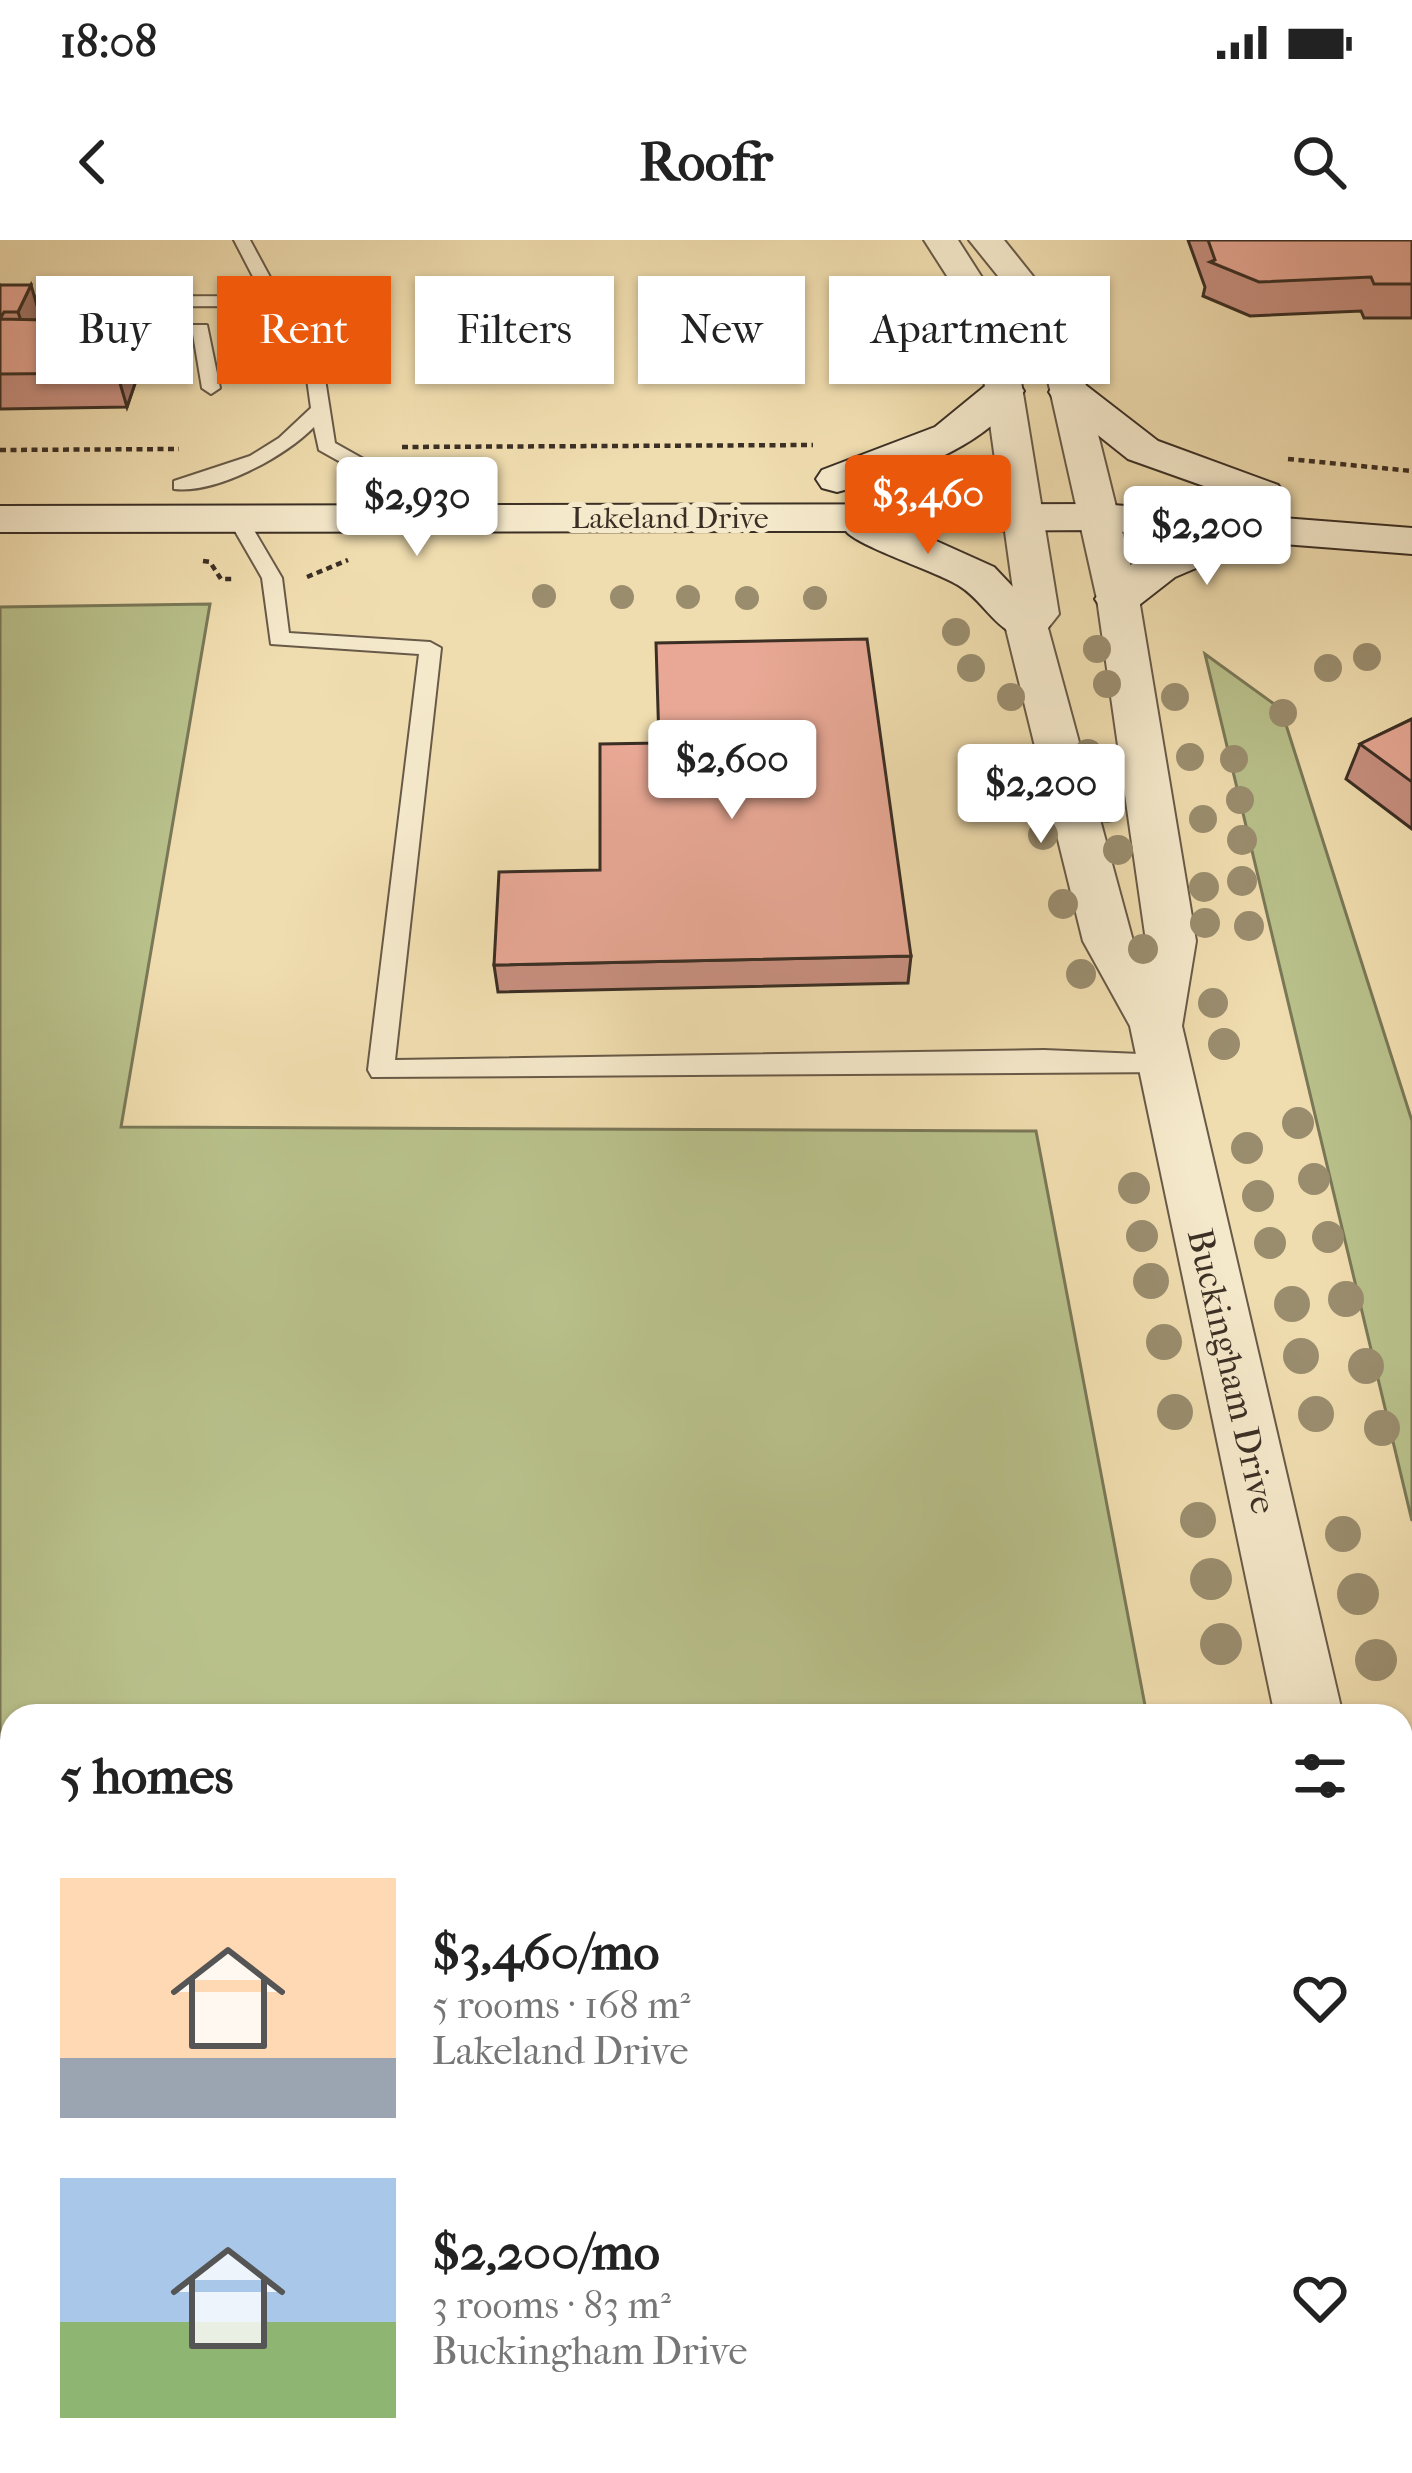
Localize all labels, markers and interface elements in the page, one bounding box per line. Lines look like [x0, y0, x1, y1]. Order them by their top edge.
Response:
text: 18:08 [60, 16, 157, 69]
icon: back [60, 129, 126, 195]
icon: search [1286, 129, 1352, 195]
text: Roofr [639, 131, 773, 194]
chip: Buy [36, 276, 193, 384]
chip: Rent [217, 276, 391, 384]
chip: Filters [415, 276, 614, 384]
chip: New [638, 276, 805, 384]
chip: Apartment [829, 276, 1110, 384]
pin: $3,460 [830, 455, 1026, 557]
pin: $2,930 [319, 457, 515, 559]
text: $3,460 [872, 471, 984, 517]
text: $2,930 [364, 473, 470, 519]
pin: $2,200 [1109, 486, 1305, 588]
street label: Lakeland Drive [571, 501, 769, 536]
text: $2,200 [1151, 502, 1263, 548]
pin: $2,600 [634, 720, 830, 822]
text: $2,600 [675, 736, 789, 782]
pin: $2,200 [943, 744, 1139, 846]
text: $2,200 [985, 760, 1097, 806]
street label: Buckingham Drive [1179, 1225, 1285, 1518]
icon: filters [1287, 1743, 1353, 1809]
text: 5 homes [60, 1746, 233, 1806]
text: $3,460/mo [432, 1922, 659, 1982]
icon: home [156, 1926, 300, 2070]
icon: heart [1287, 1965, 1353, 2031]
text: 5 rooms · 168 m² [432, 1982, 691, 2028]
text: Lakeland Drive [432, 2028, 688, 2074]
text: $2,200/mo [432, 2222, 660, 2282]
icon: home [156, 2226, 300, 2370]
icon: heart [1287, 2265, 1353, 2331]
text: 3 rooms · 83 m² [432, 2282, 671, 2328]
text: Buckingham Drive [432, 2328, 747, 2374]

